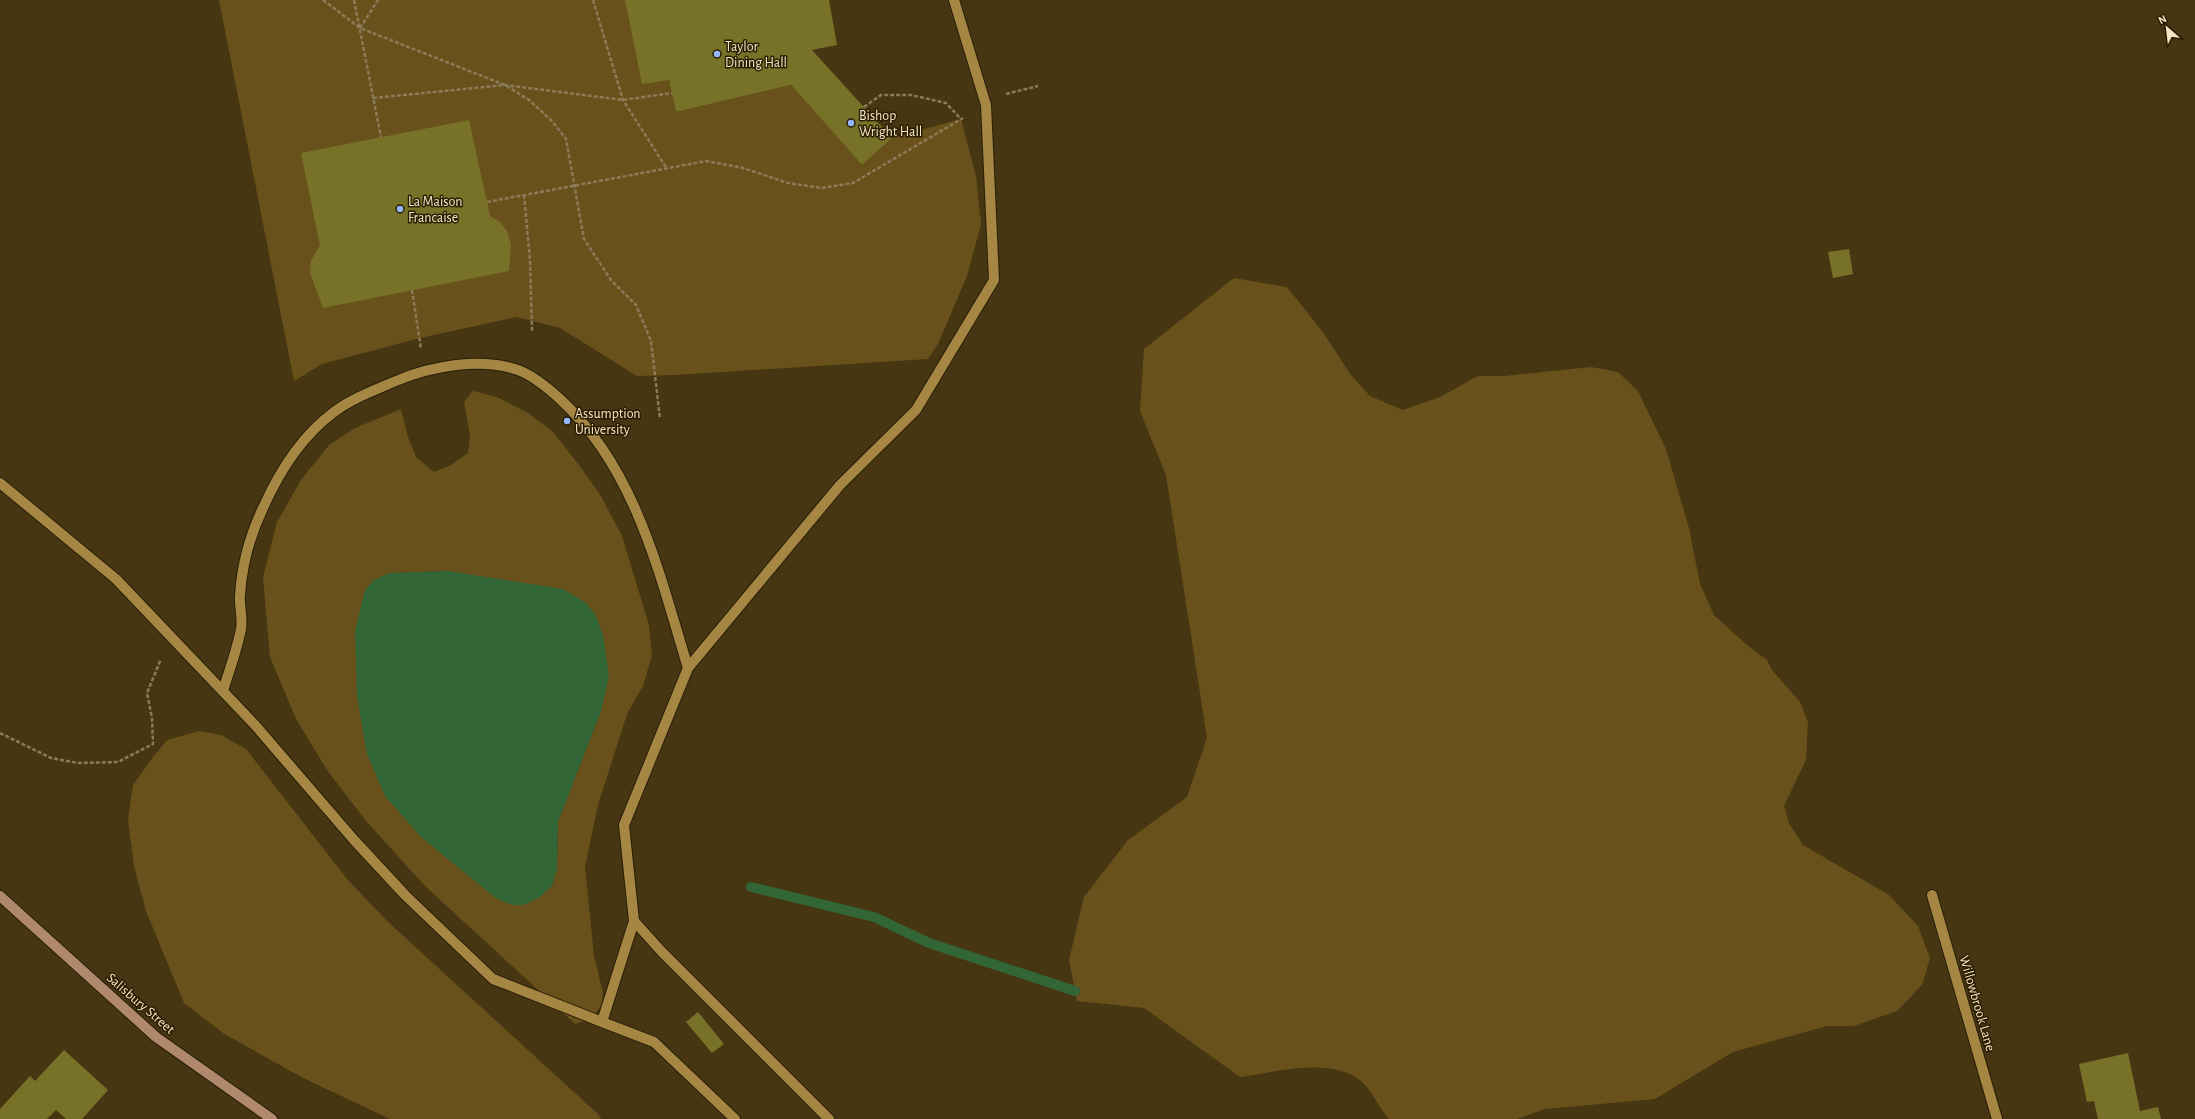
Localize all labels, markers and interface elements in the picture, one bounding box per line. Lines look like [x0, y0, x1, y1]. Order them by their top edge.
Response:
north arrow [2147, 8, 2187, 48]
text: N [2157, 13, 2169, 26]
place label: Taylor Dining Hall [725, 40, 787, 70]
marker: Taylor Dining Hall [712, 49, 722, 59]
place label: Bishop Wright Hall [859, 109, 922, 139]
marker: Bishop Wright Hall [846, 118, 856, 128]
place label: La Maison Francaise [408, 195, 463, 225]
marker: La Maison Francaise [395, 204, 405, 214]
place label: Assumption University [575, 407, 641, 437]
marker: Assumption University [562, 416, 572, 426]
street label: Willowbrook Lane [1957, 954, 1997, 1053]
street label: Salisbury Street [104, 971, 177, 1037]

